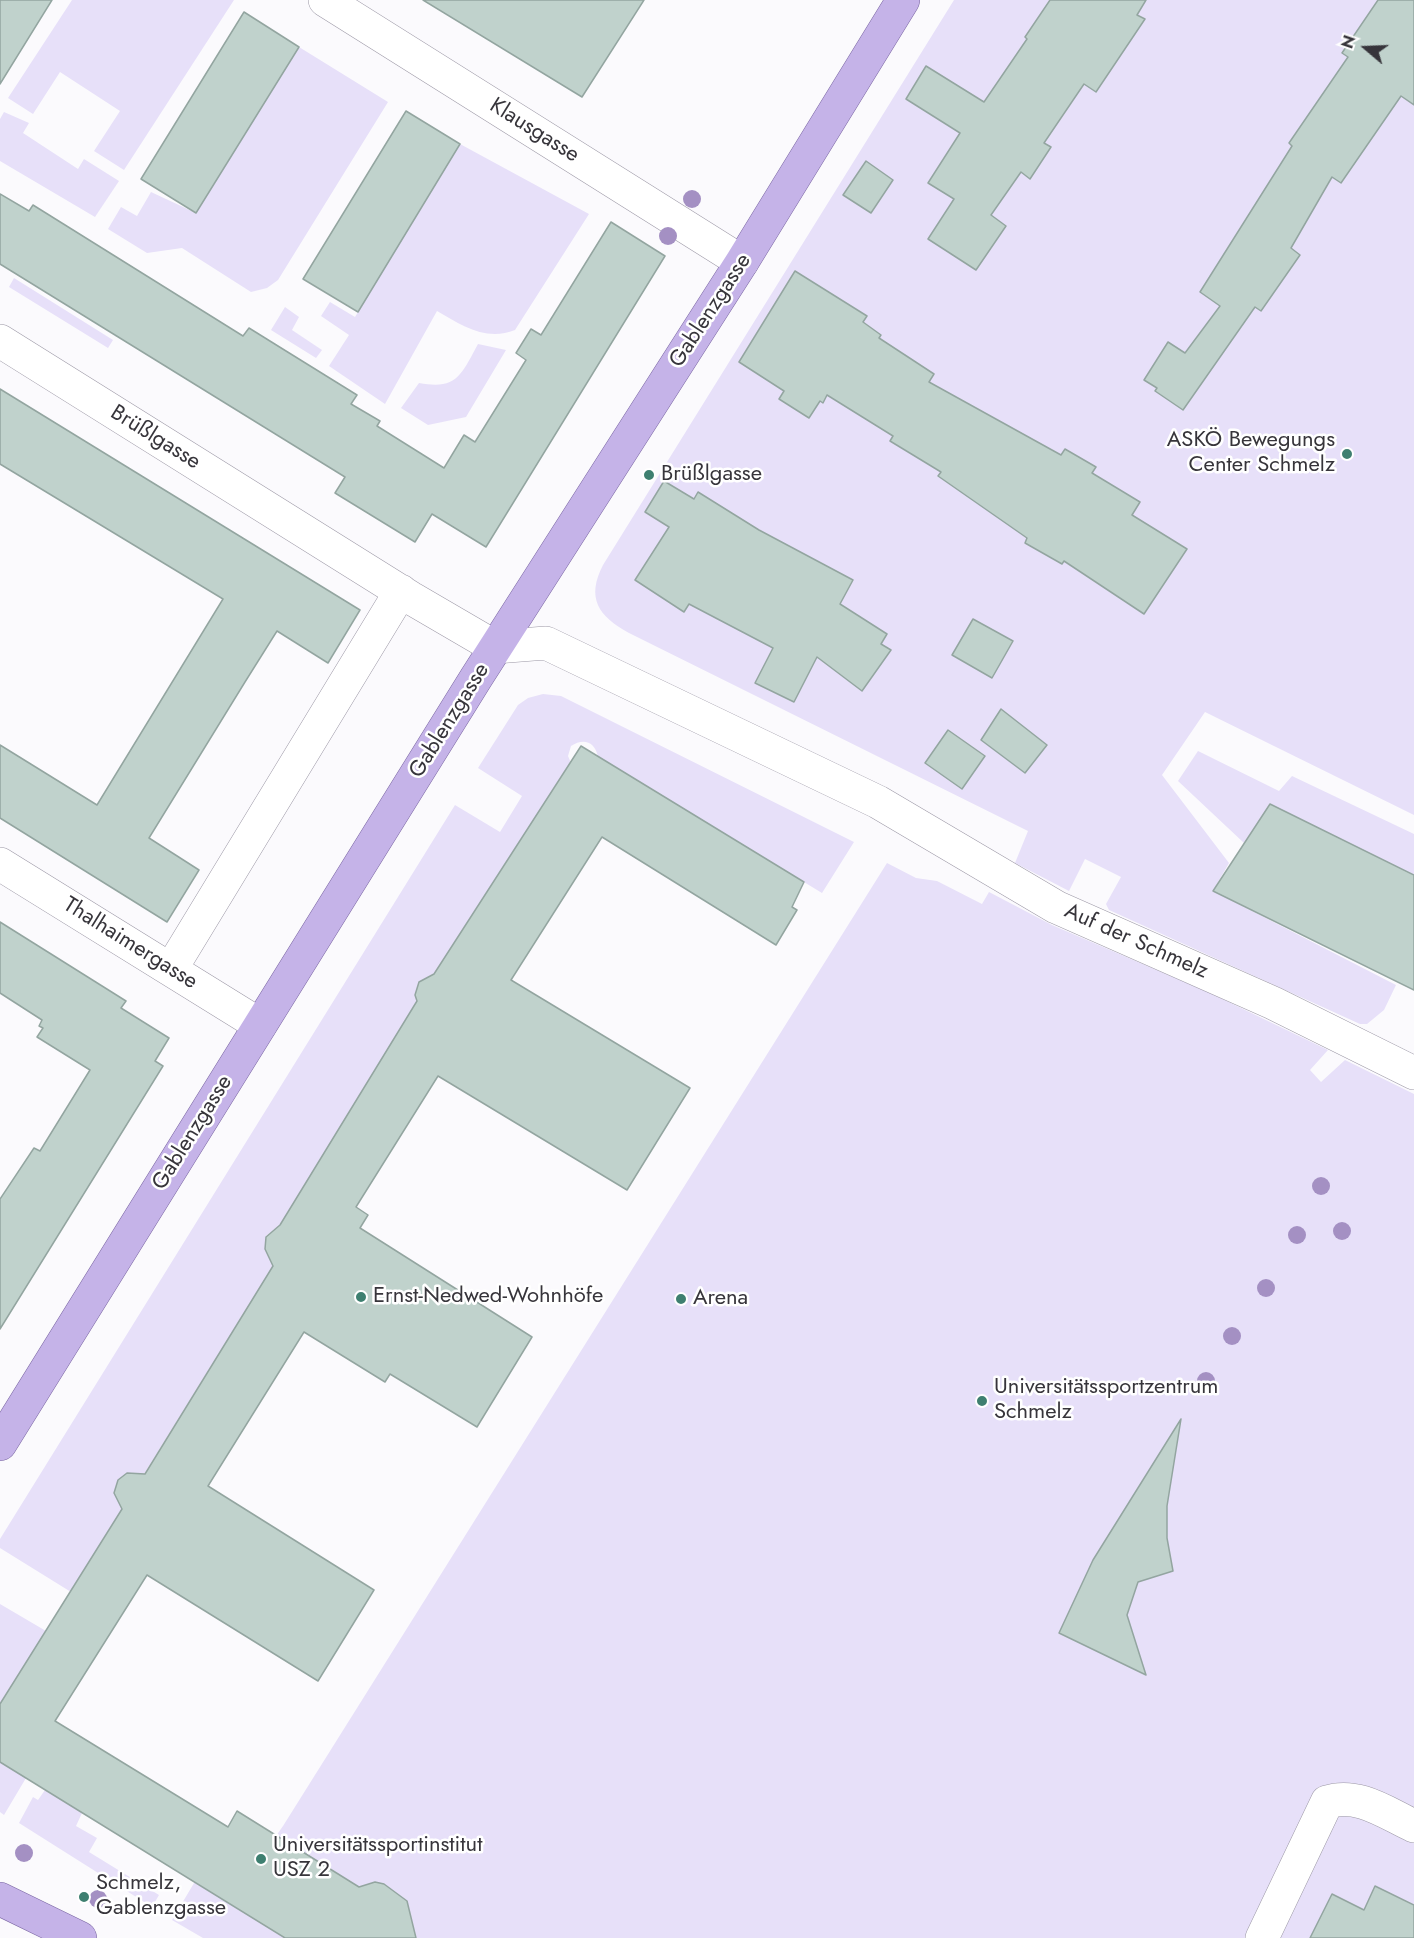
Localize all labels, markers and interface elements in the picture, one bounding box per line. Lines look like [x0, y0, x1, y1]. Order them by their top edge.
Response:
north arrow [1336, 18, 1396, 78]
text: N [1336, 32, 1361, 52]
street label: Klausgasse [484, 93, 584, 169]
street label: Gablenzgasse [665, 249, 757, 373]
street label: Brüßlgasse [105, 400, 205, 476]
place label: ASKÖ Bewegungs Center Schmelz [1167, 428, 1335, 480]
marker: ASKÖ Bewegungs Center Schmelz [1340, 447, 1354, 461]
place label: Brüßlgasse [661, 462, 762, 488]
marker: Brüßlgasse [642, 468, 656, 482]
street label: Gablenzgasse [404, 659, 496, 783]
street label: Thalhaimergasse [58, 892, 202, 996]
street label: Auf der Schmelz [1060, 899, 1212, 985]
street label: Gablenzgasse [147, 1071, 239, 1195]
place label: Ernst-Nedwed-Wohnhöfe [373, 1284, 603, 1310]
place label: Arena [693, 1286, 748, 1312]
marker: Ernst-Nedwed-Wohnhöfe [354, 1290, 368, 1304]
marker: Arena [674, 1292, 688, 1306]
place label: Universitätssportzentrum Schmelz [994, 1375, 1218, 1426]
marker: Universitätssportzentrum Schmelz [975, 1394, 989, 1408]
place label: Universitätssportinstitut USZ 2 [273, 1833, 482, 1885]
marker: Universitätssportinstitut USZ 2 [254, 1852, 268, 1866]
place label: Schmelz, Gablenzgasse [96, 1871, 226, 1922]
marker: Schmelz, Gablenzgasse [77, 1890, 91, 1904]

